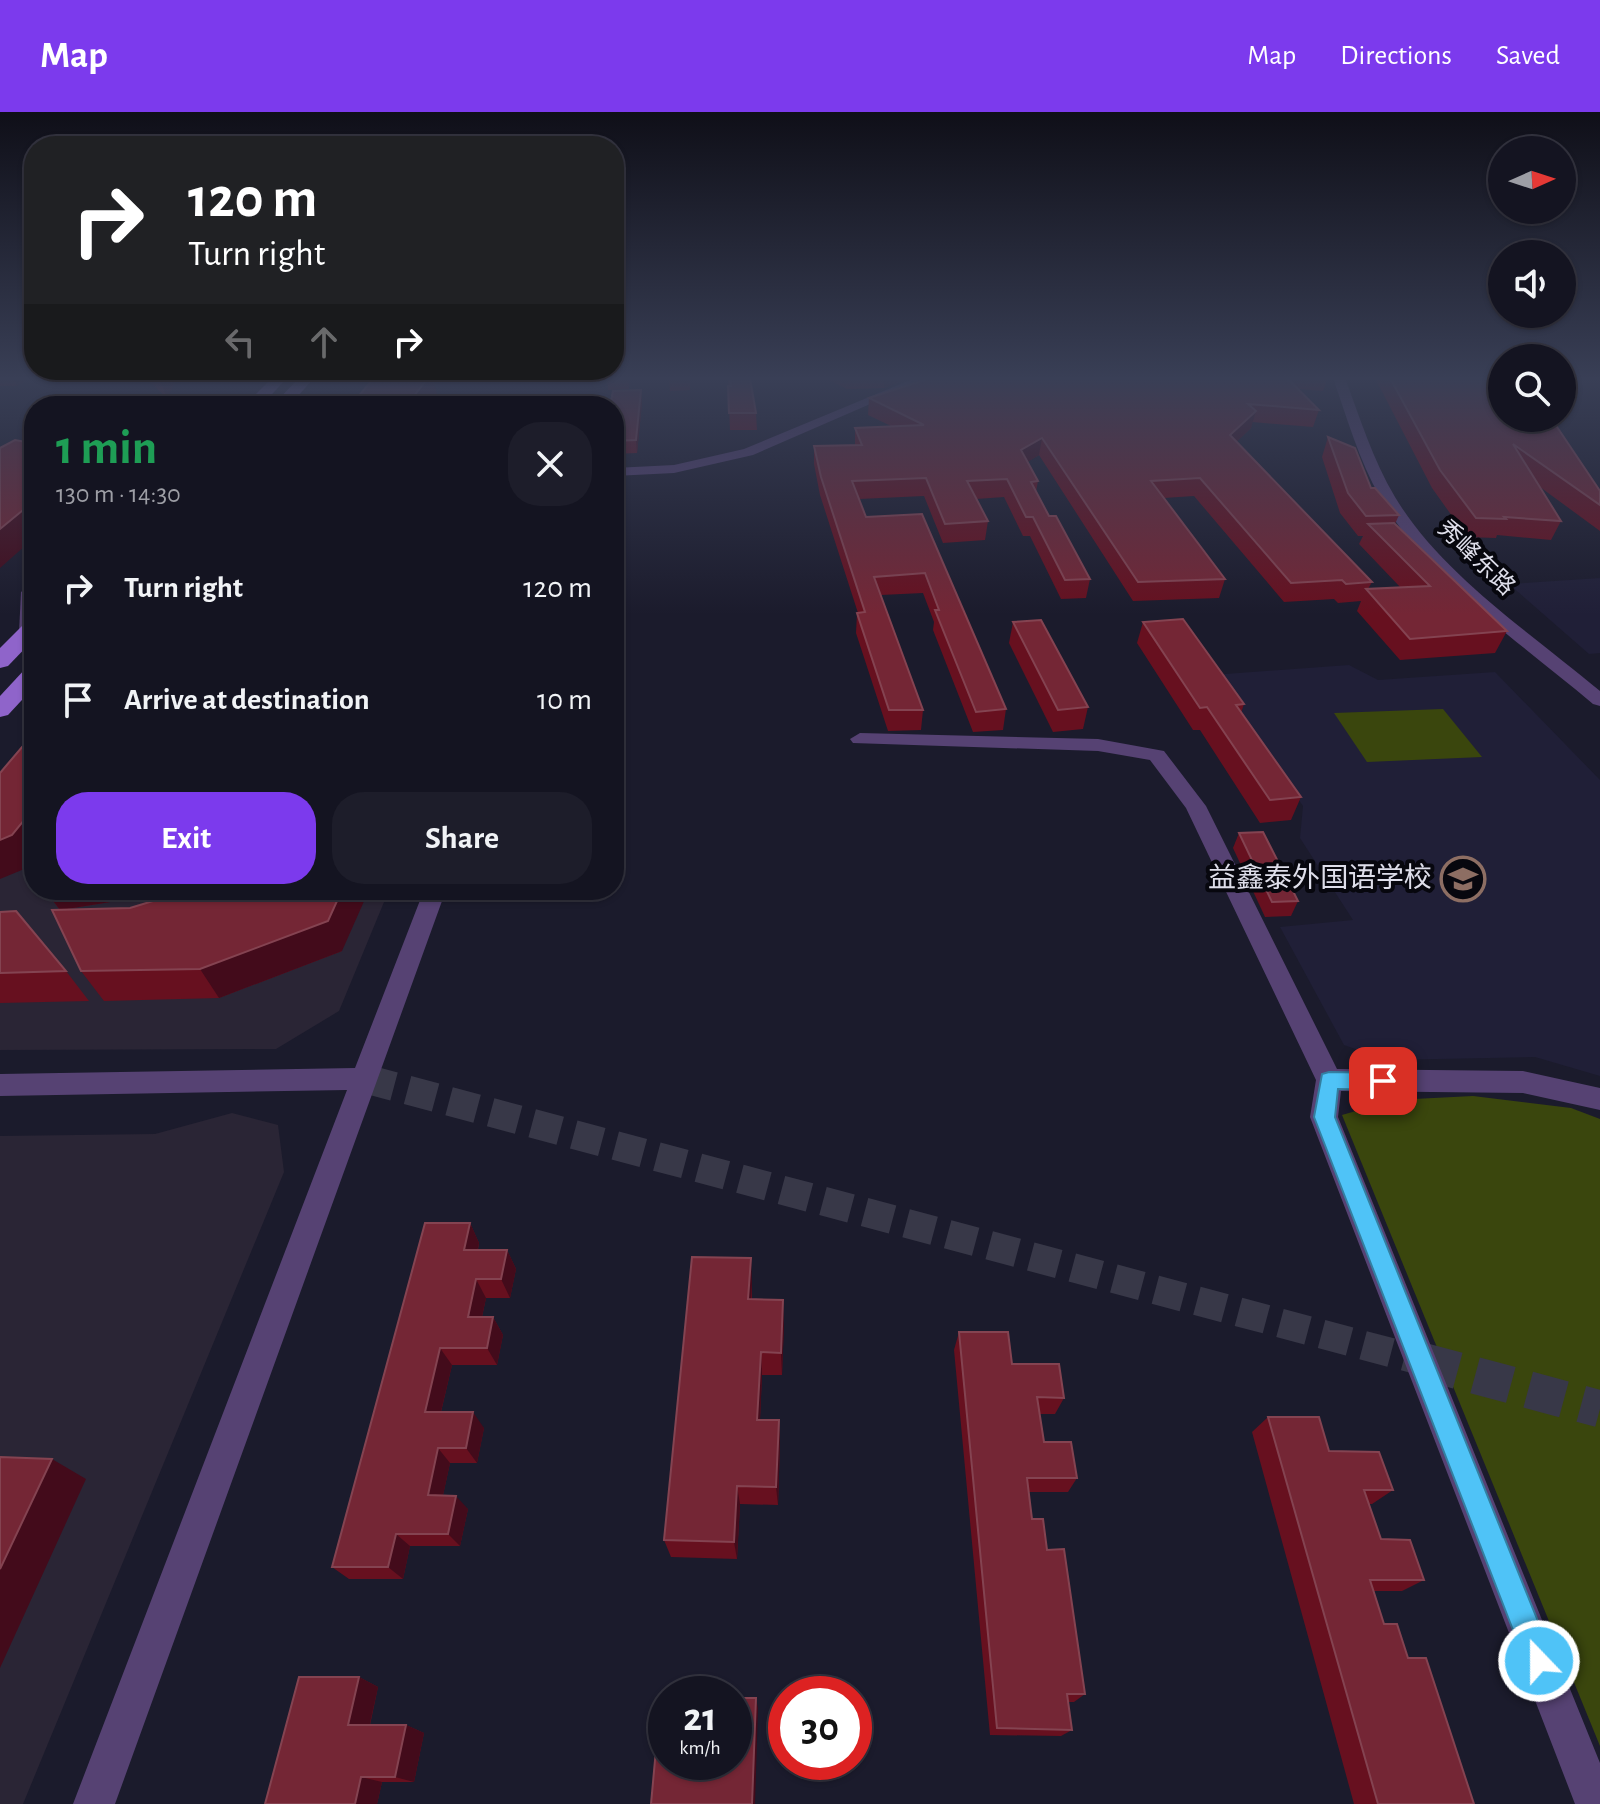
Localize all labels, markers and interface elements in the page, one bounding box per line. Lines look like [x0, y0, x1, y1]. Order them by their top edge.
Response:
text: Map [40, 37, 108, 75]
text: Map [1247, 42, 1296, 70]
text: Directions [1340, 42, 1452, 70]
text: Saved [1496, 42, 1560, 70]
north arrow [1488, 136, 1576, 224]
map controls [1488, 136, 1576, 432]
icon: right [56, 168, 160, 272]
text: 120 m [188, 171, 317, 227]
text: Turn right [188, 236, 325, 272]
button: sound [1488, 240, 1576, 328]
icon: left [218, 320, 262, 364]
icon: ahead [302, 320, 346, 364]
icon: right [386, 320, 430, 364]
button: search [1488, 344, 1576, 432]
button: close [508, 422, 592, 506]
text: 1 min [56, 425, 157, 473]
text: 130 m · 14:30 [56, 481, 181, 507]
street label: 秀峰东路 [1433, 515, 1520, 600]
icon: right [56, 566, 100, 610]
text: Turn right [124, 573, 243, 603]
text: 120 m [523, 573, 592, 603]
icon: arrive [56, 678, 100, 722]
text: Arrive at destination [124, 685, 370, 715]
text: 10 m [537, 685, 592, 715]
button: Exit [56, 792, 316, 884]
button: Share [332, 792, 592, 884]
school or university icon: 益鑫泰外国语学校 [1439, 855, 1487, 903]
place label: 益鑫泰外国语学校 [1208, 863, 1432, 893]
pin [1349, 1047, 1417, 1115]
icon: arrive [1361, 1059, 1405, 1103]
position arrow [1497, 1619, 1581, 1703]
speed limit sign: 30 [768, 1676, 872, 1780]
text: 21 [683, 1698, 717, 1738]
text: km/h [679, 1738, 721, 1758]

